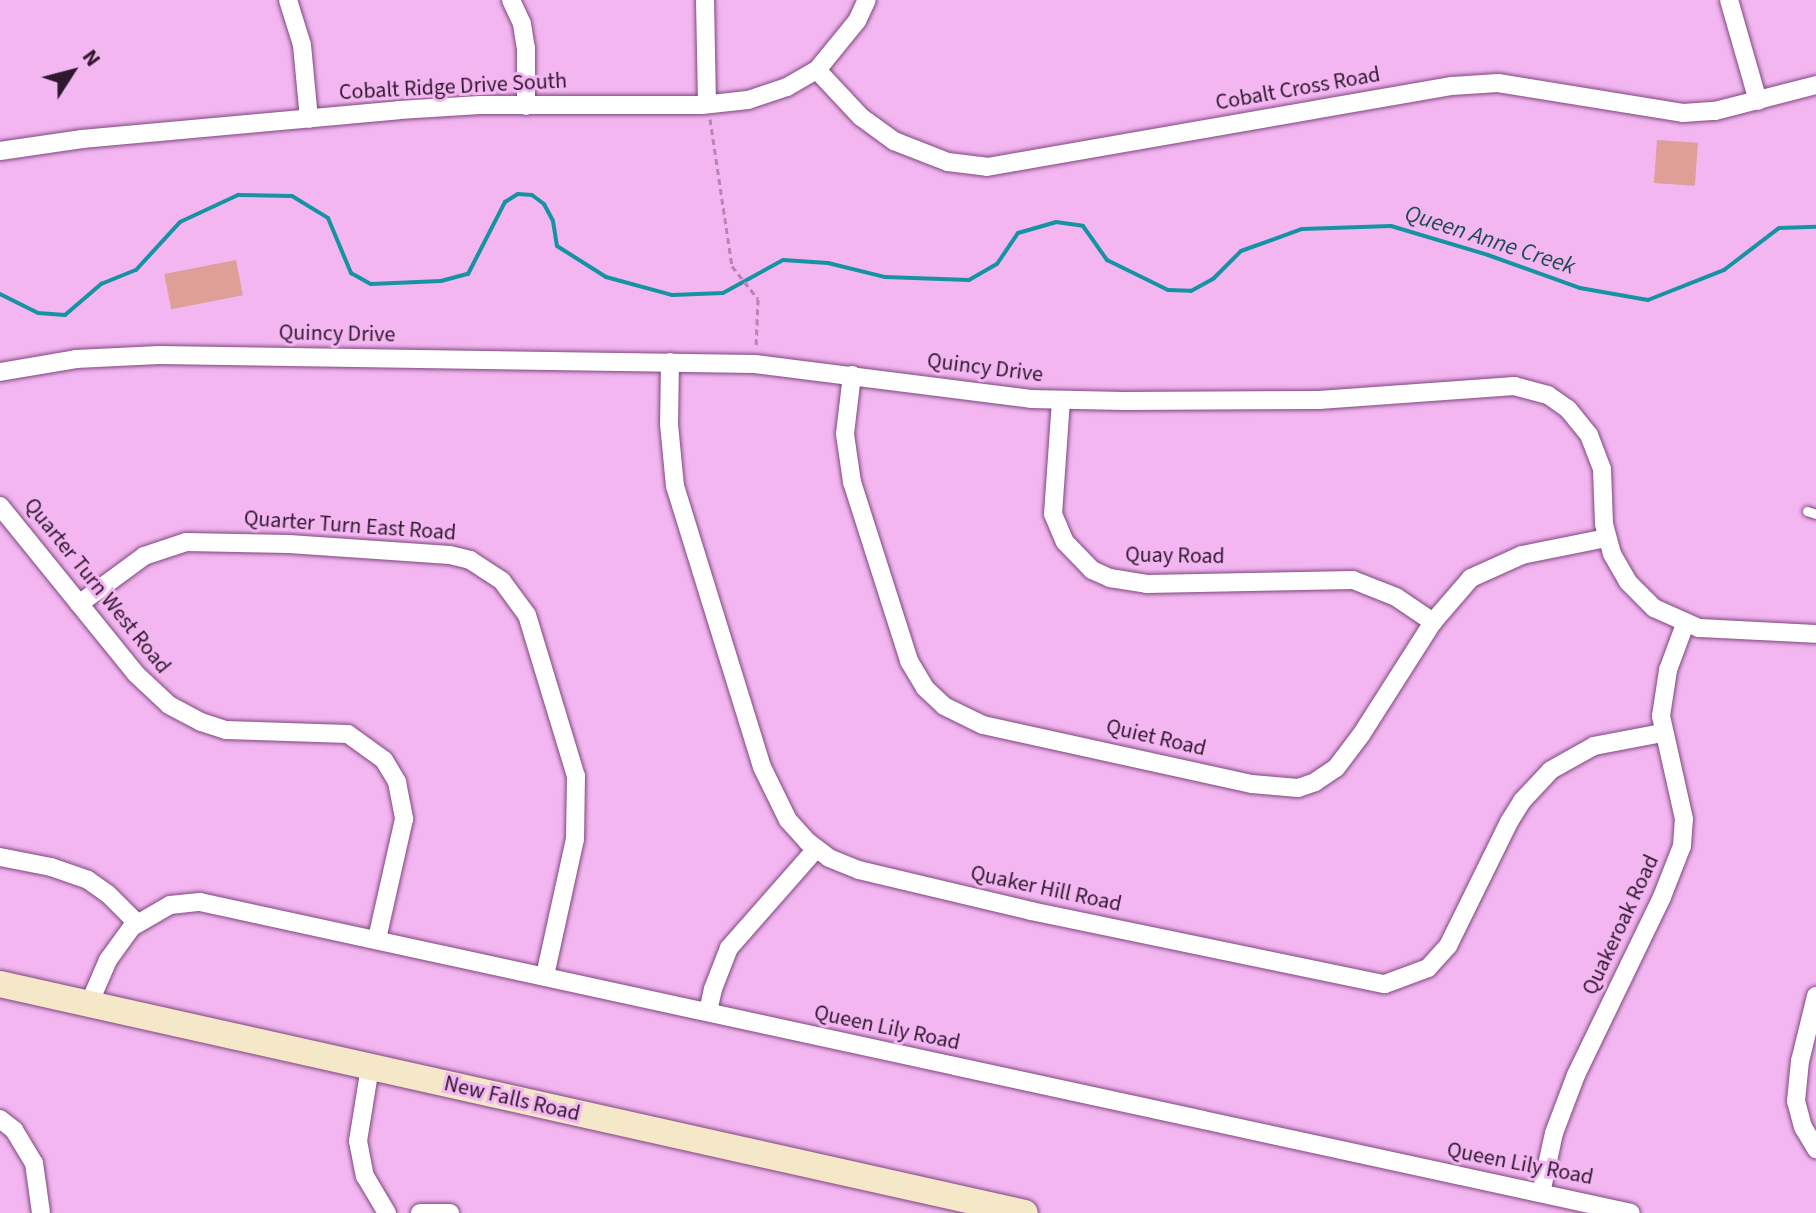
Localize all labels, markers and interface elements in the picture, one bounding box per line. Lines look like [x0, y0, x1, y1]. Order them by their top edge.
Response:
north arrow [32, 32, 112, 112]
text: N [74, 43, 109, 73]
street label: Cobalt Cross Road [1214, 62, 1382, 116]
street label: Cobalt Ridge Drive South [338, 68, 568, 106]
water label: Queen Anne Creek [1401, 199, 1579, 281]
street label: Quincy Drive [279, 320, 395, 348]
street label: Quincy Drive [926, 348, 1044, 388]
street label: Quarter Turn West Road [18, 493, 176, 679]
street label: Quarter Turn East Road [243, 505, 457, 547]
street label: Quay Road [1125, 542, 1225, 570]
street label: Quiet Road [1103, 714, 1209, 762]
street label: Quakeroak Road [1577, 851, 1665, 999]
street label: Quaker Hill Road [968, 860, 1124, 918]
street label: Queen Lily Road [812, 1000, 962, 1056]
street label: New Falls Road [441, 1071, 583, 1127]
street label: Queen Lily Road [1445, 1137, 1595, 1191]

